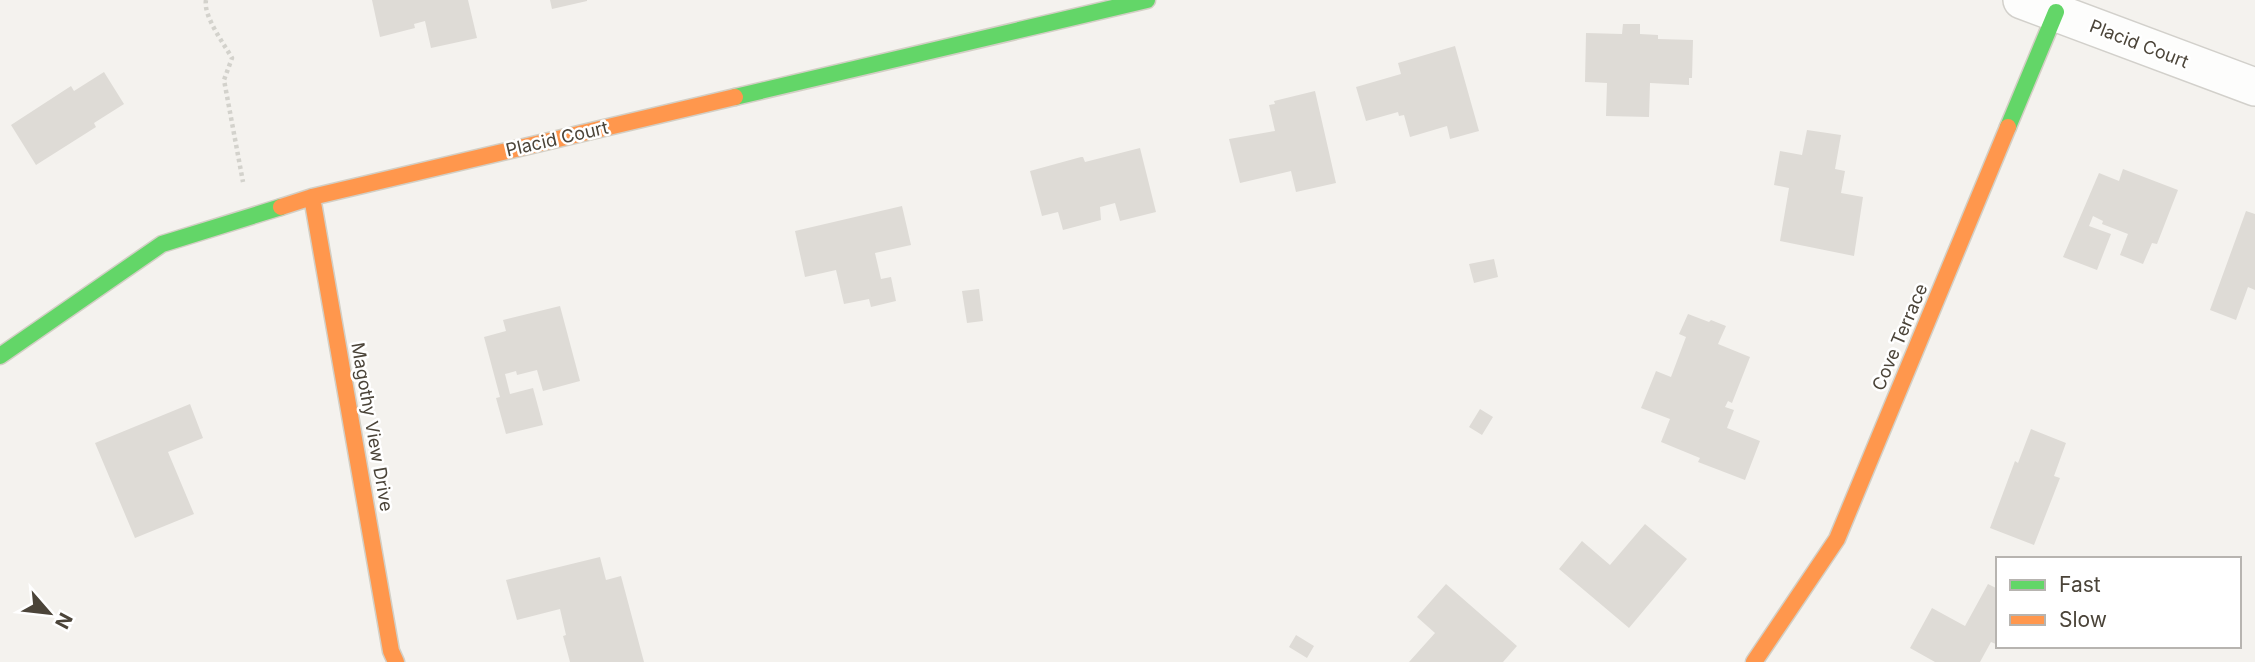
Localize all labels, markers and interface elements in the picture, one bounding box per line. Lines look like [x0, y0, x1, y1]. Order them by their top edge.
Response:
street label: Placid Court [2087, 15, 2192, 72]
street label: Placid Court [504, 117, 610, 160]
street label: Cove Terrace [1868, 280, 1932, 394]
street label: Magothy View Drive [347, 341, 398, 513]
legend [1996, 557, 2241, 648]
text: Fast [2059, 572, 2101, 597]
north arrow [14, 578, 84, 648]
text: Slow [2059, 607, 2107, 632]
text: N [50, 609, 77, 633]

